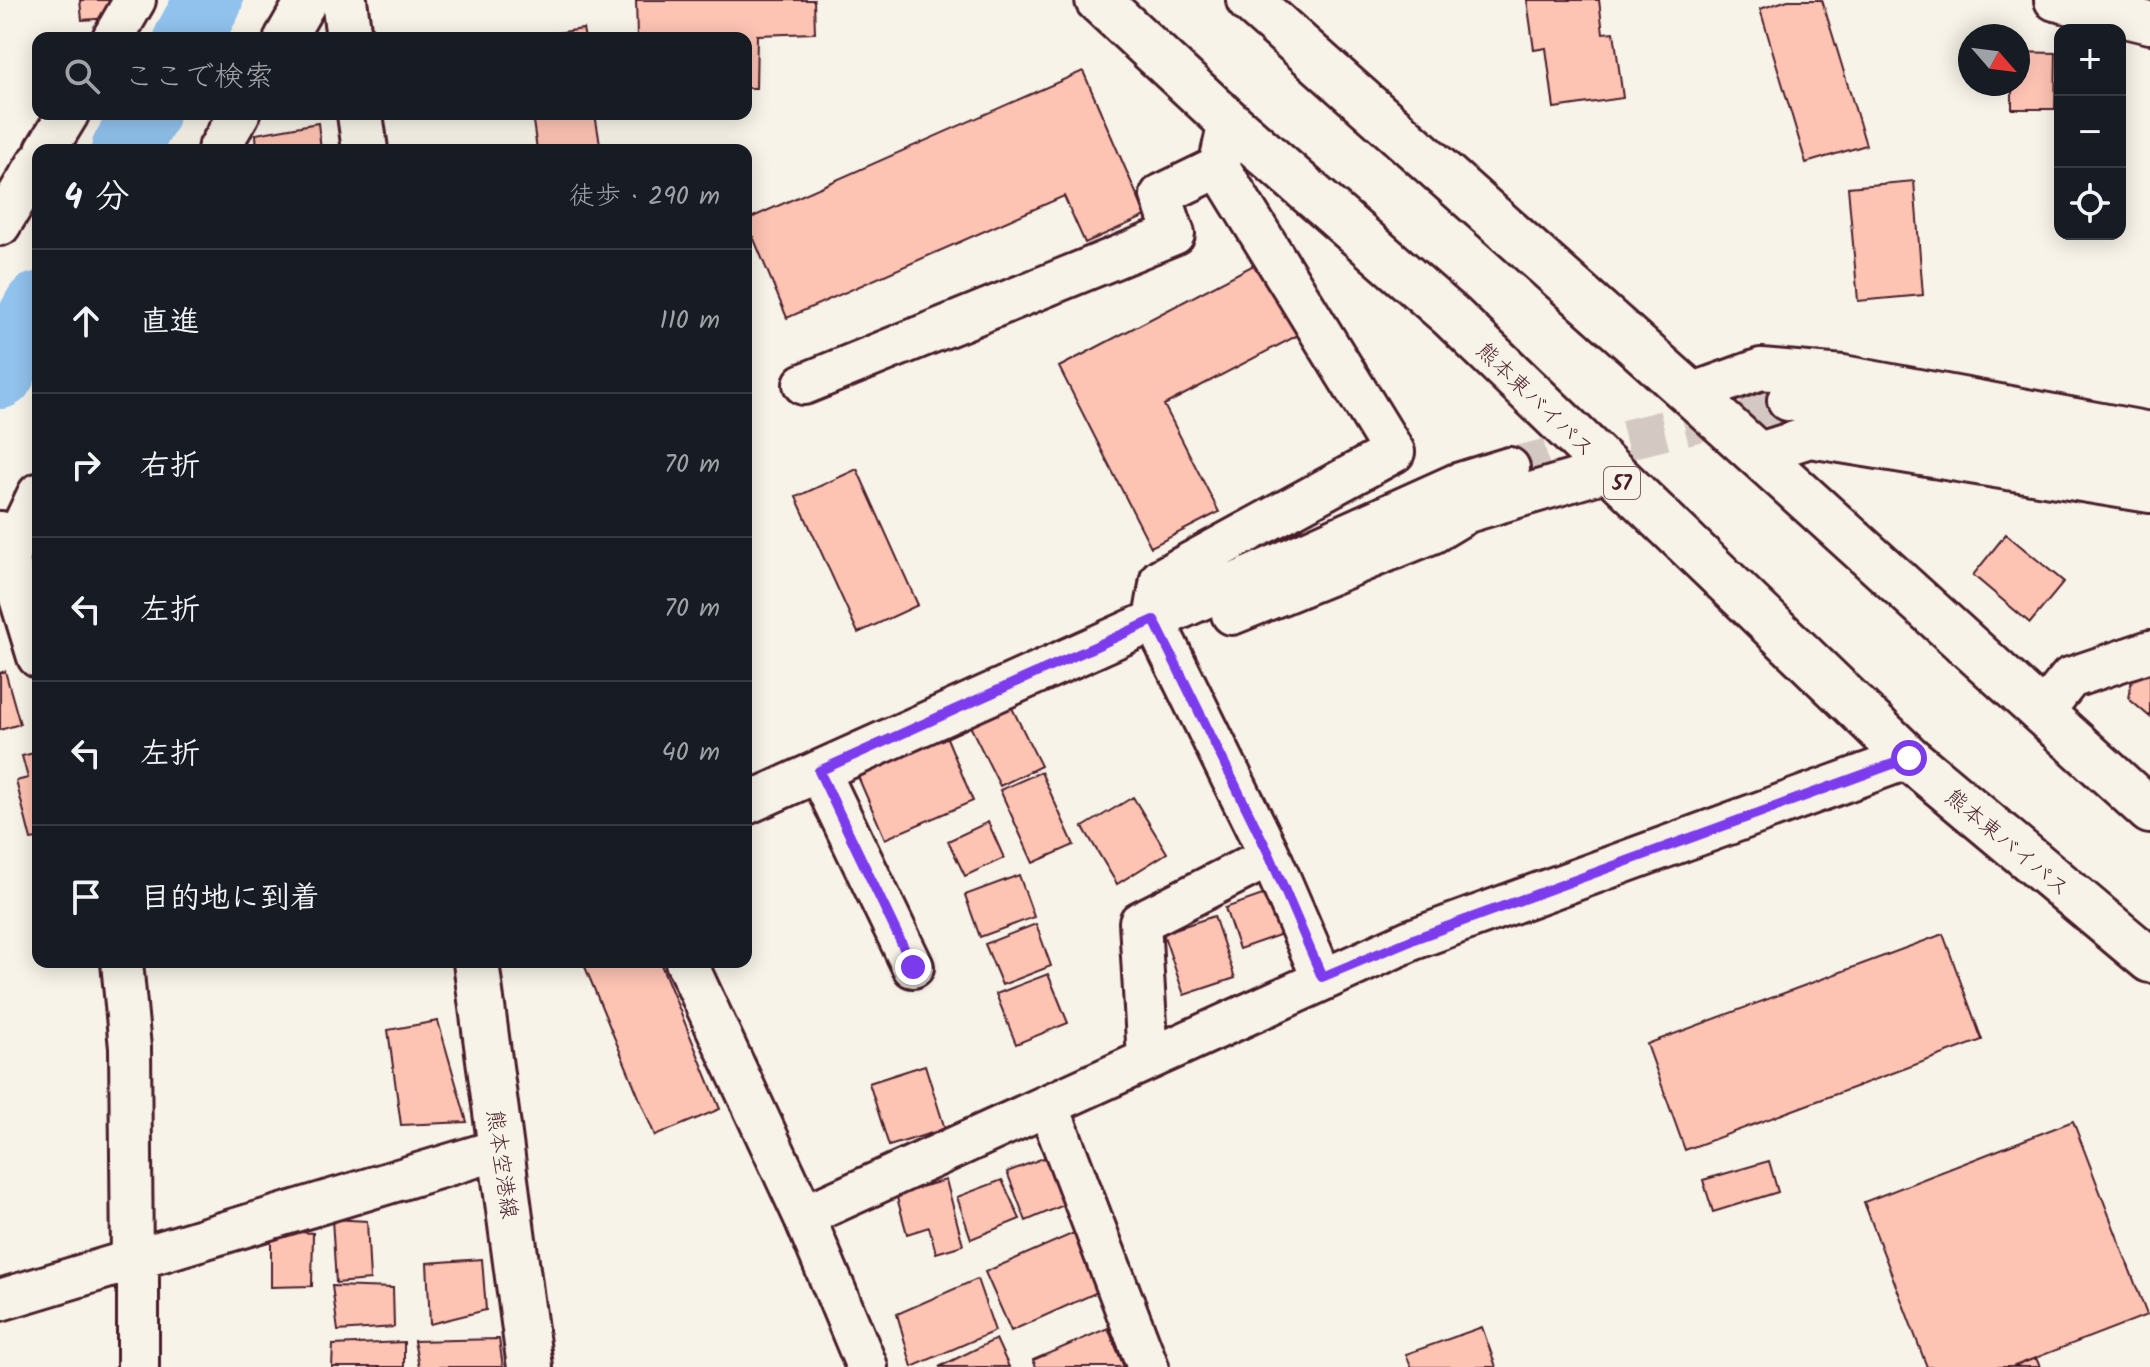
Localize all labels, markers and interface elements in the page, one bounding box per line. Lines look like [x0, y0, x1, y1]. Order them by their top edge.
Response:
north arrow [1958, 24, 2030, 96]
map controls [2054, 24, 2126, 240]
button: + [2054, 24, 2126, 96]
search box [32, 32, 752, 120]
icon: search [60, 54, 104, 98]
text: ここで検索 [124, 54, 274, 102]
button: − [2054, 96, 2126, 168]
button: locate [2054, 168, 2126, 240]
text: 4 分 [64, 171, 130, 225]
text: 徒歩 · 290 m [569, 176, 720, 218]
icon: ahead [64, 299, 108, 343]
text: 直進 [140, 299, 200, 347]
text: 110 m [660, 300, 720, 342]
street label: 熊本東バイパス [1467, 335, 1602, 467]
icon: right [64, 443, 108, 487]
text: 右折 [140, 443, 200, 491]
text: 70 m [664, 444, 720, 486]
road number: 57 [1604, 467, 1640, 499]
icon: left [64, 587, 108, 631]
text: 左折 [140, 587, 200, 635]
text: 70 m [664, 588, 720, 630]
icon: left [64, 731, 108, 775]
text: 左折 [140, 731, 200, 779]
text: 40 m [662, 732, 720, 774]
route start [1891, 740, 1927, 776]
street label: 熊本東バイパス [1936, 781, 2076, 907]
icon: arrive [64, 875, 108, 919]
text: 目的地に到着 [140, 875, 320, 923]
route end [895, 949, 931, 985]
street label: 熊本空港線 [476, 1107, 526, 1221]

